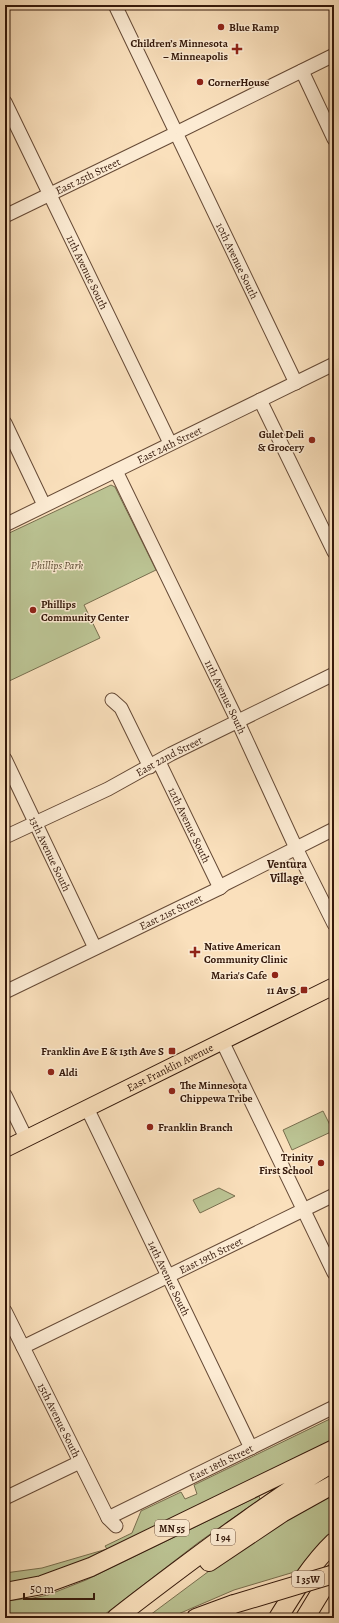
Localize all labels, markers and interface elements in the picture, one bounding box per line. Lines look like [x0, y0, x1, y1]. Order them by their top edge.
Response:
place label: Blue Ramp [229, 20, 279, 35]
marker: Blue Ramp [216, 22, 226, 32]
place label: Children’s Minnesota – Minneapolis [130, 36, 229, 64]
marker: Children’s Minnesota – Minneapolis [231, 43, 243, 55]
place label: CornerHouse [208, 75, 269, 90]
marker: CornerHouse [195, 77, 205, 87]
street label: East 25th Street [53, 154, 123, 198]
street label: 10th Avenue South [212, 220, 262, 302]
street label: 11th Avenue South [63, 233, 111, 312]
street label: East 24th Street [135, 423, 205, 467]
place label: Gulet Deli & Grocery [258, 427, 305, 455]
marker: Gulet Deli & Grocery [307, 435, 317, 445]
park label: Phillips Park [31, 558, 83, 573]
place label: Phillips Community Center [41, 597, 129, 625]
marker: Phillips Community Center [28, 605, 38, 615]
street label: 11th Avenue South [201, 657, 250, 737]
street label: East 22nd Street [133, 733, 205, 780]
street label: 12th Avenue South [164, 785, 214, 866]
street label: 13th Avenue South [25, 814, 74, 894]
district label: Ventura Village [266, 856, 307, 886]
street label: East 21st Street [137, 891, 205, 934]
place label: Native American Community Clinic [204, 939, 288, 967]
marker: Native American Community Clinic [189, 946, 201, 958]
place label: Maria's Cafe [211, 968, 267, 983]
marker: Maria's Cafe [270, 970, 280, 980]
place label: 11 Av S [267, 983, 296, 998]
marker: 11 Av S [299, 985, 309, 995]
street label: East Franklin Avenue [124, 1040, 216, 1096]
place label: Franklin Ave E & 13th Ave S [41, 1044, 164, 1059]
marker: Franklin Ave E & 13th Ave S [167, 1046, 177, 1056]
place label: Aldi [58, 1065, 78, 1080]
marker: Aldi [46, 1067, 56, 1077]
place label: The Minnesota Chippewa Tribe [180, 1078, 253, 1106]
marker: The Minnesota Chippewa Tribe [167, 1086, 177, 1096]
place label: Franklin Branch [158, 1120, 233, 1135]
marker: Franklin Branch [145, 1122, 155, 1132]
place label: Trinity First School [259, 1150, 314, 1178]
marker: Trinity First School [316, 1158, 326, 1168]
street label: East 19th Street [177, 1234, 246, 1278]
street label: 14th Avenue South [144, 1238, 193, 1319]
street label: 15th Avenue South [34, 1380, 84, 1461]
street label: East 18th Street [187, 1441, 256, 1485]
road number: MN 55 [155, 1520, 189, 1536]
road number: I 94 [211, 1529, 235, 1545]
road number: I 35W [292, 1571, 324, 1587]
scale bar [24, 1575, 94, 1601]
text: 50 m [30, 1581, 54, 1597]

